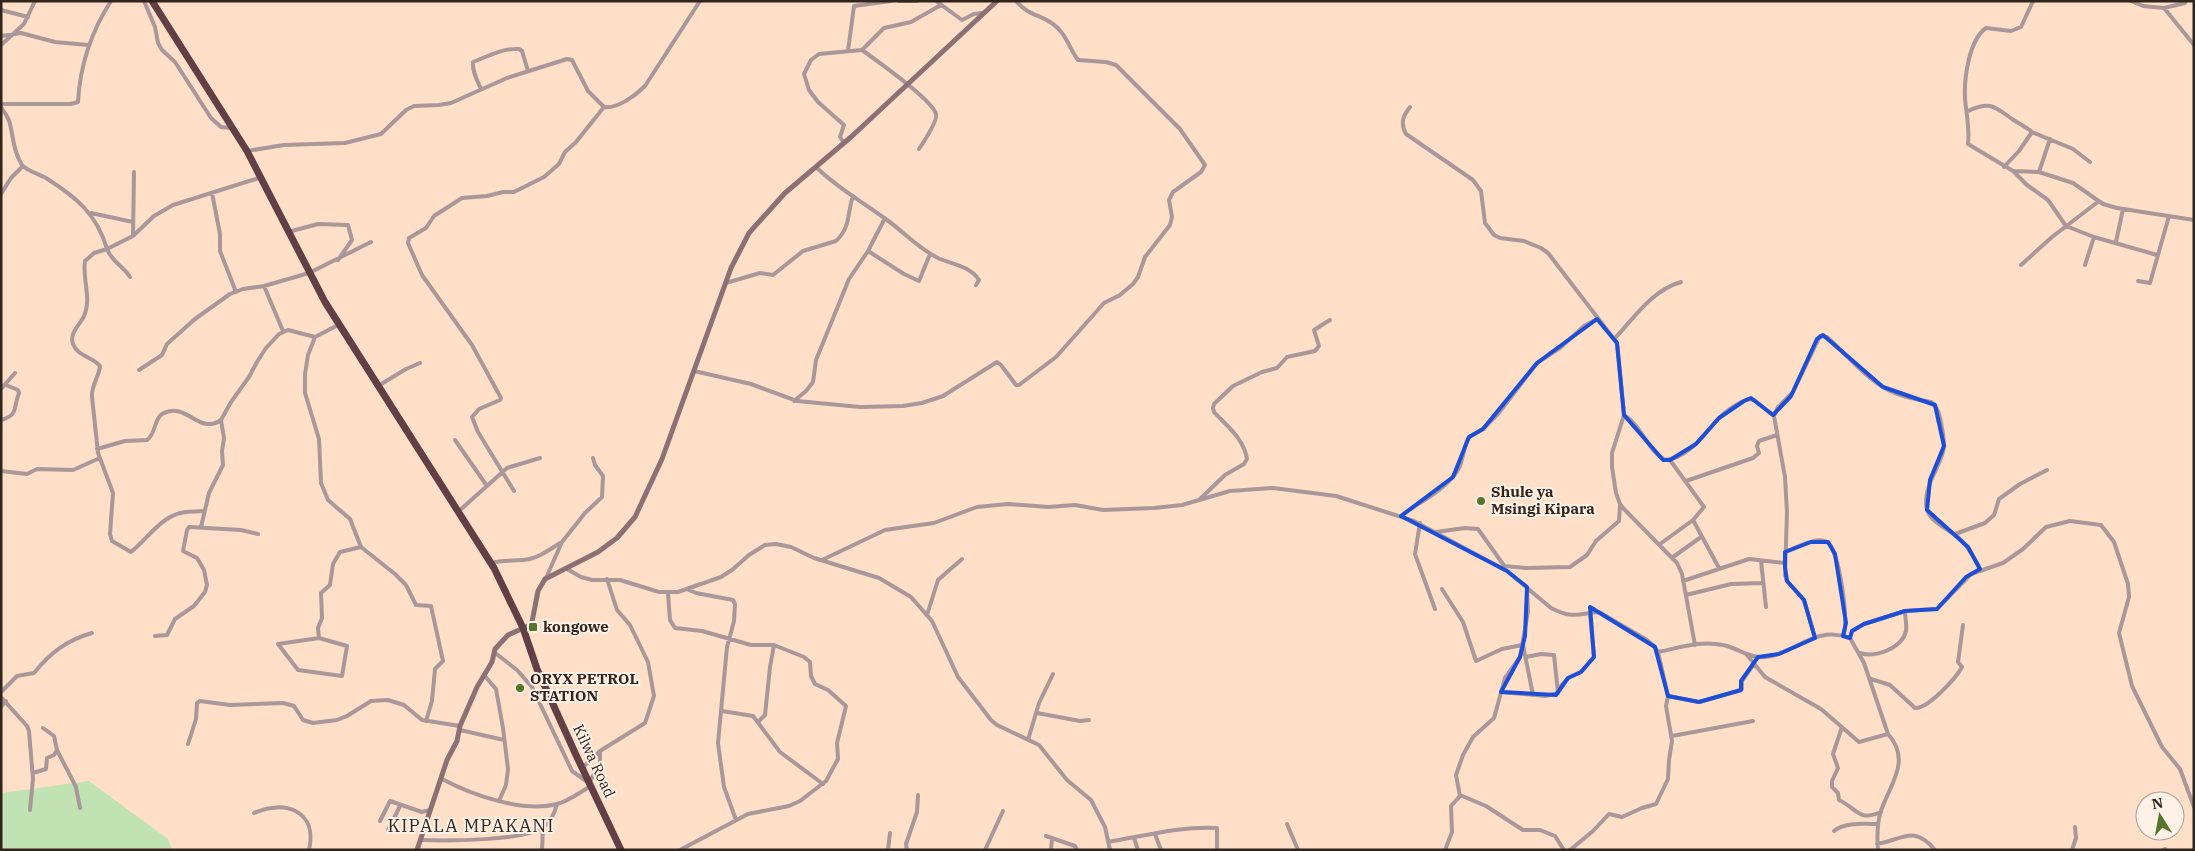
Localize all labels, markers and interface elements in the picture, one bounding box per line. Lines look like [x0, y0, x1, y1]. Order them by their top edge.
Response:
place label: Shule ya Msingi Kipara [1491, 482, 1595, 518]
marker: Shule ya Msingi Kipara [1475, 495, 1487, 507]
place label: kongowe [543, 617, 609, 636]
marker: kongowe [527, 621, 539, 633]
place label: ORYX PETROL STATION [530, 669, 639, 705]
marker: ORYX PETROL STATION [514, 682, 526, 694]
street label: Kilwa Road [569, 721, 620, 801]
north arrow [2135, 791, 2185, 841]
text: N [2150, 793, 2165, 813]
district label: KIPALA MPAKANI [388, 814, 554, 837]

